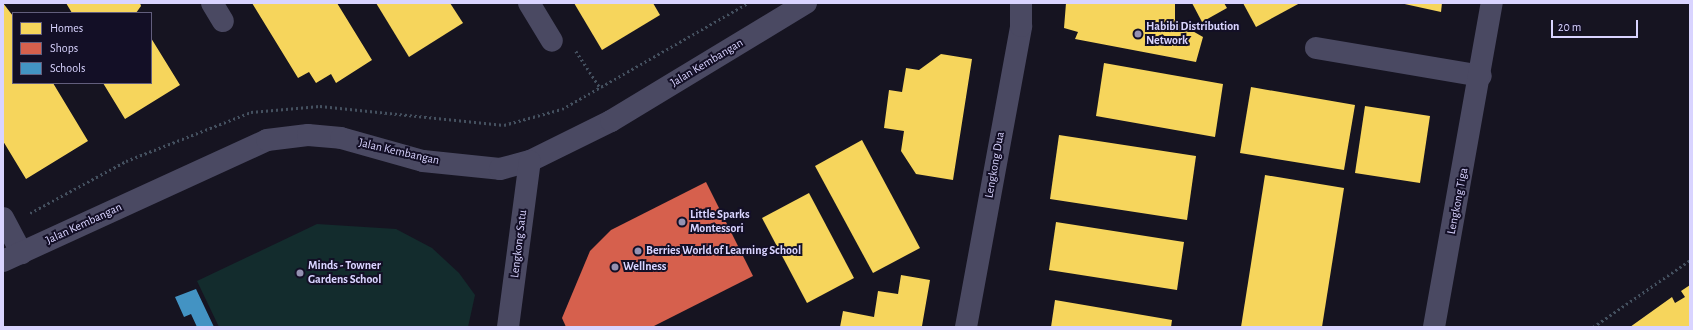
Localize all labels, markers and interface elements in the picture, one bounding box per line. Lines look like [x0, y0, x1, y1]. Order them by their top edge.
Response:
legend [12, 12, 152, 84]
scale bar [1553, 12, 1640, 38]
place label: Habibi Distribution Network [1146, 20, 1239, 48]
text: 20 m [1558, 21, 1581, 33]
text: Homes [50, 22, 83, 34]
marker: Habibi Distribution Network [1133, 29, 1143, 39]
street label: Jalan Kembangan [668, 36, 746, 90]
text: Shops [50, 42, 78, 54]
text: Schools [50, 62, 85, 74]
street label: Lengkong Dua [982, 131, 1008, 199]
street label: Jalan Kembangan [357, 136, 441, 168]
street label: Lengkong Tiga [1444, 167, 1472, 235]
street label: Jalan Kembangan [44, 200, 124, 248]
place label: Little Sparks Montessori [690, 208, 750, 236]
street label: Lengkong Satu [508, 209, 530, 279]
marker: Little Sparks Montessori [677, 217, 687, 227]
place label: Berries World of Learning School [646, 244, 801, 258]
marker: Berries World of Learning School [633, 246, 643, 256]
place label: Minds - Towner Gardens School [308, 259, 381, 287]
place label: Wellness [623, 260, 666, 274]
marker: Wellness [610, 262, 620, 272]
marker: Minds - Towner Gardens School [295, 268, 305, 278]

